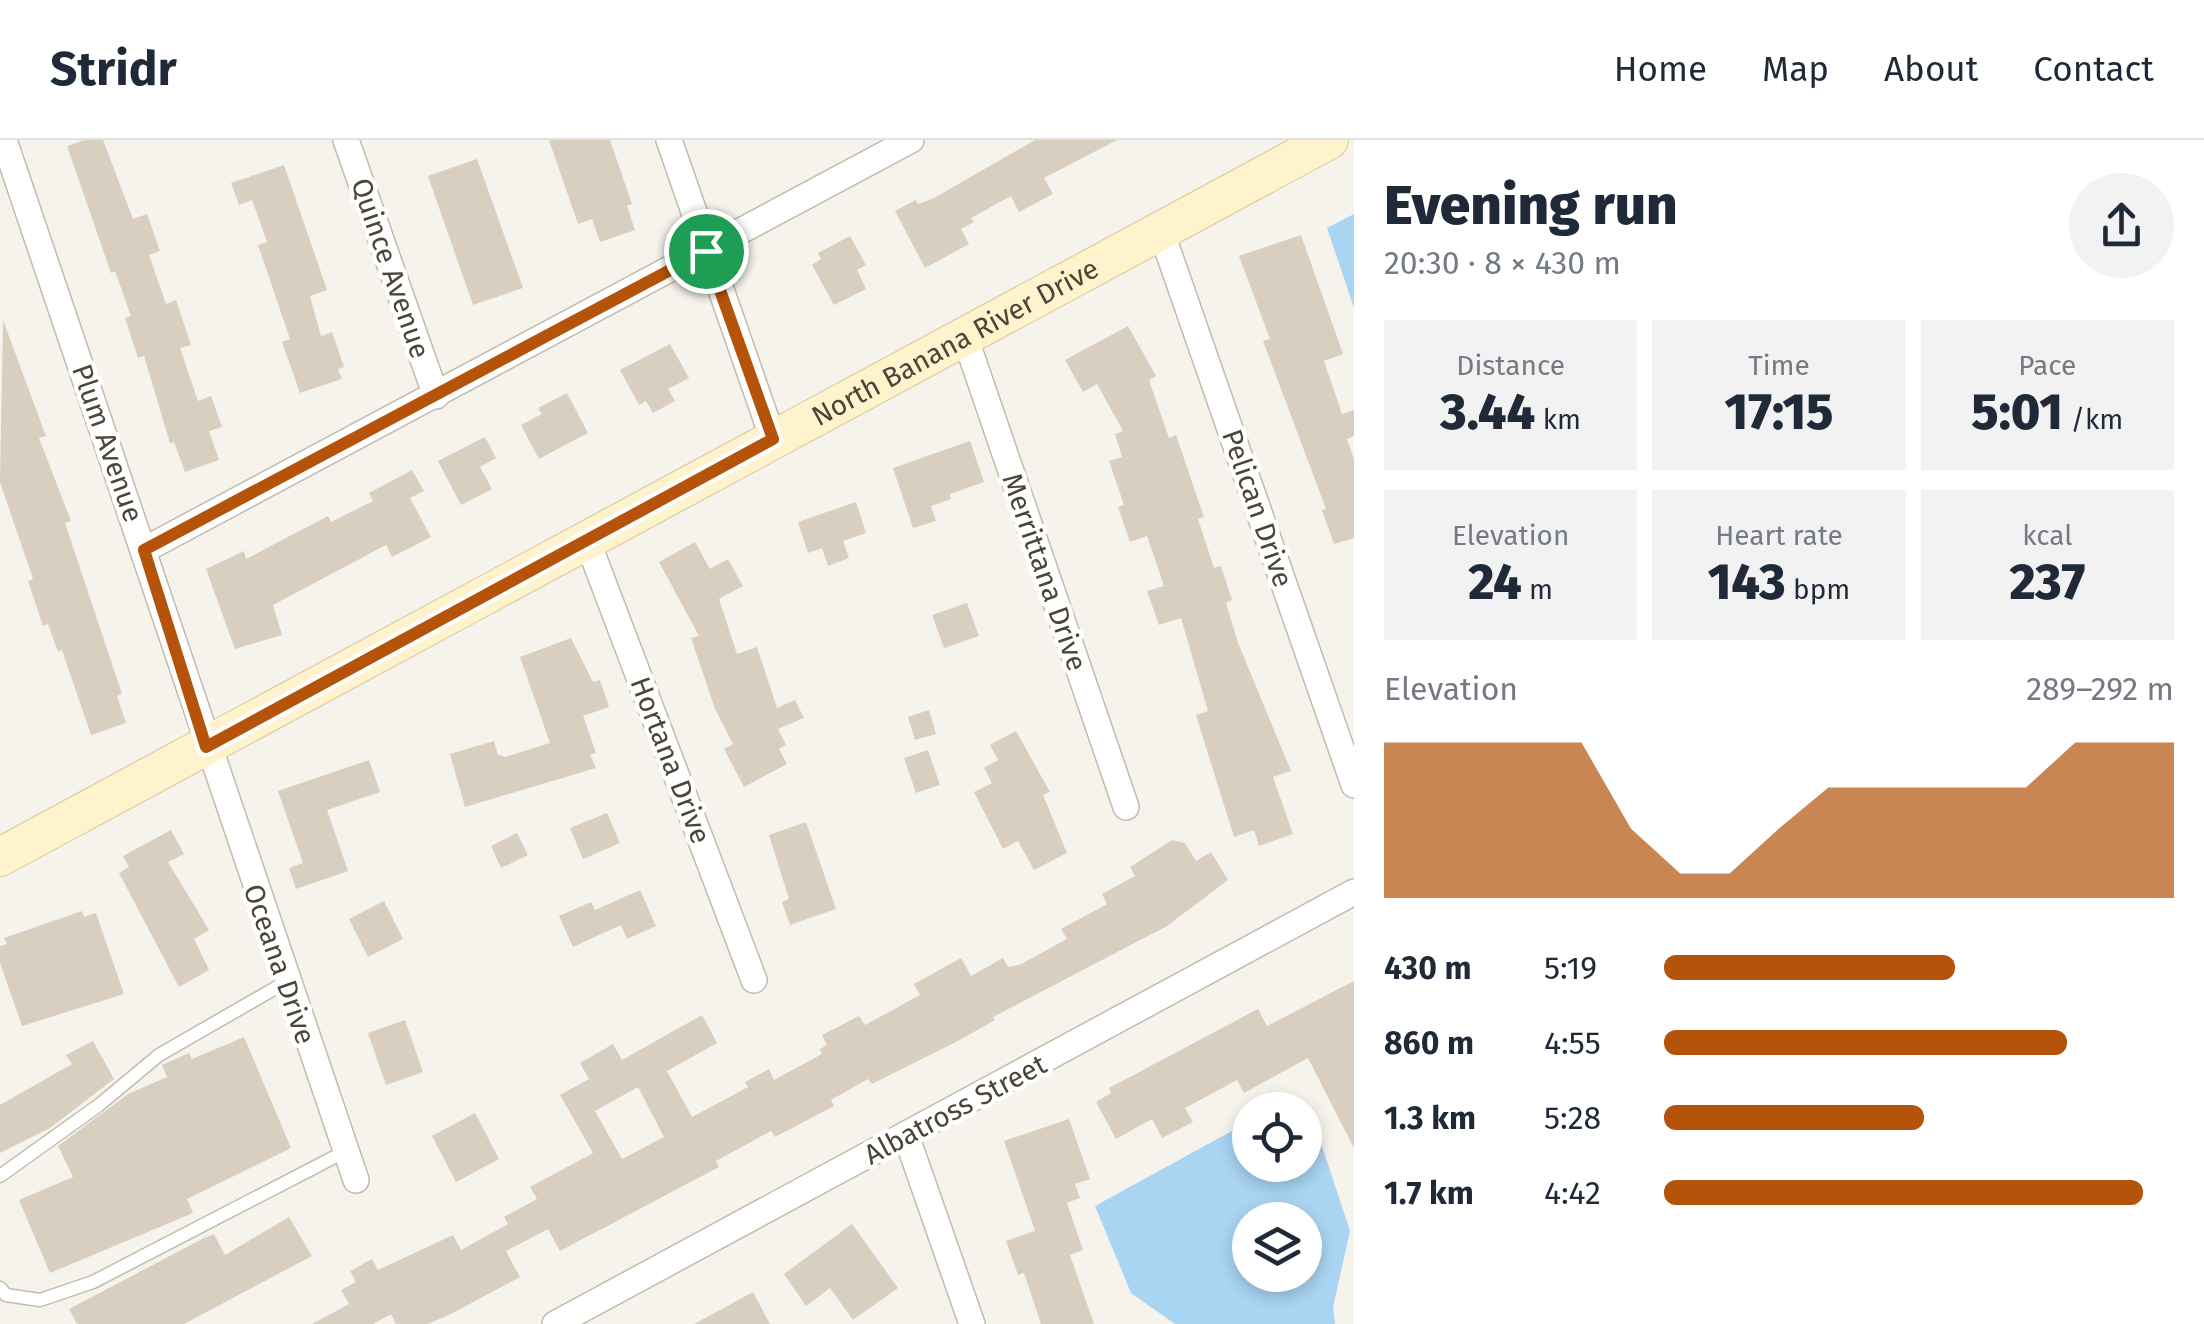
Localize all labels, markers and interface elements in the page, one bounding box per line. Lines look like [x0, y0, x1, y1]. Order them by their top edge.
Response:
text: Stridr [50, 40, 177, 98]
text: Home [1614, 48, 1707, 90]
text: Map [1762, 48, 1829, 90]
text: About [1884, 48, 1978, 90]
text: Contact [2033, 48, 2154, 90]
text: Evening run [1384, 173, 1678, 239]
button: share [2069, 173, 2174, 278]
street label: Quince Avenue [344, 174, 437, 363]
pin [664, 209, 749, 294]
icon: arrive [679, 224, 734, 279]
text: 20:30 · 8 × 430 m [1384, 244, 1621, 282]
street label: North Banana River Drive [806, 252, 1104, 433]
text: Distance [1456, 349, 1565, 382]
text: Time [1748, 349, 1810, 382]
text: Pace [2018, 349, 2076, 382]
street label: Plum Avenue [65, 360, 150, 526]
text: 3.44 [1440, 382, 1535, 442]
text: 17:15 [1725, 382, 1833, 442]
text: 5:01 [1971, 382, 2063, 442]
text: km [1535, 403, 1581, 436]
text: /km [2063, 403, 2123, 436]
street label: Pelican Drive [1215, 425, 1300, 591]
street label: Merrittana Drive [995, 469, 1094, 675]
text: Elevation [1452, 519, 1569, 552]
text: Heart rate [1715, 519, 1843, 552]
text: kcal [2022, 519, 2073, 552]
text: 24 [1468, 552, 1522, 612]
text: 143 [1708, 552, 1786, 612]
text: 237 [2009, 552, 2085, 612]
text: m [1522, 573, 1553, 606]
text: bpm [1786, 573, 1850, 606]
text: Elevation [1384, 670, 1518, 708]
text: 289–292 m [2026, 670, 2174, 708]
street label: Hortana Drive [624, 672, 717, 848]
street label: Oceana Drive [237, 880, 322, 1049]
text: 430 m [1384, 949, 1472, 987]
text: 5:19 [1544, 949, 1597, 987]
text: 860 m [1384, 1024, 1474, 1062]
text: 4:55 [1544, 1024, 1601, 1062]
street label: Albatross Street [859, 1047, 1053, 1171]
map controls [1232, 1092, 1322, 1292]
button: locate [1232, 1092, 1322, 1182]
text: 1.3 km [1384, 1099, 1476, 1137]
text: 5:28 [1544, 1099, 1601, 1137]
text: 1.7 km [1384, 1174, 1474, 1212]
text: 4:42 [1544, 1174, 1601, 1212]
button: layers [1232, 1202, 1322, 1292]

